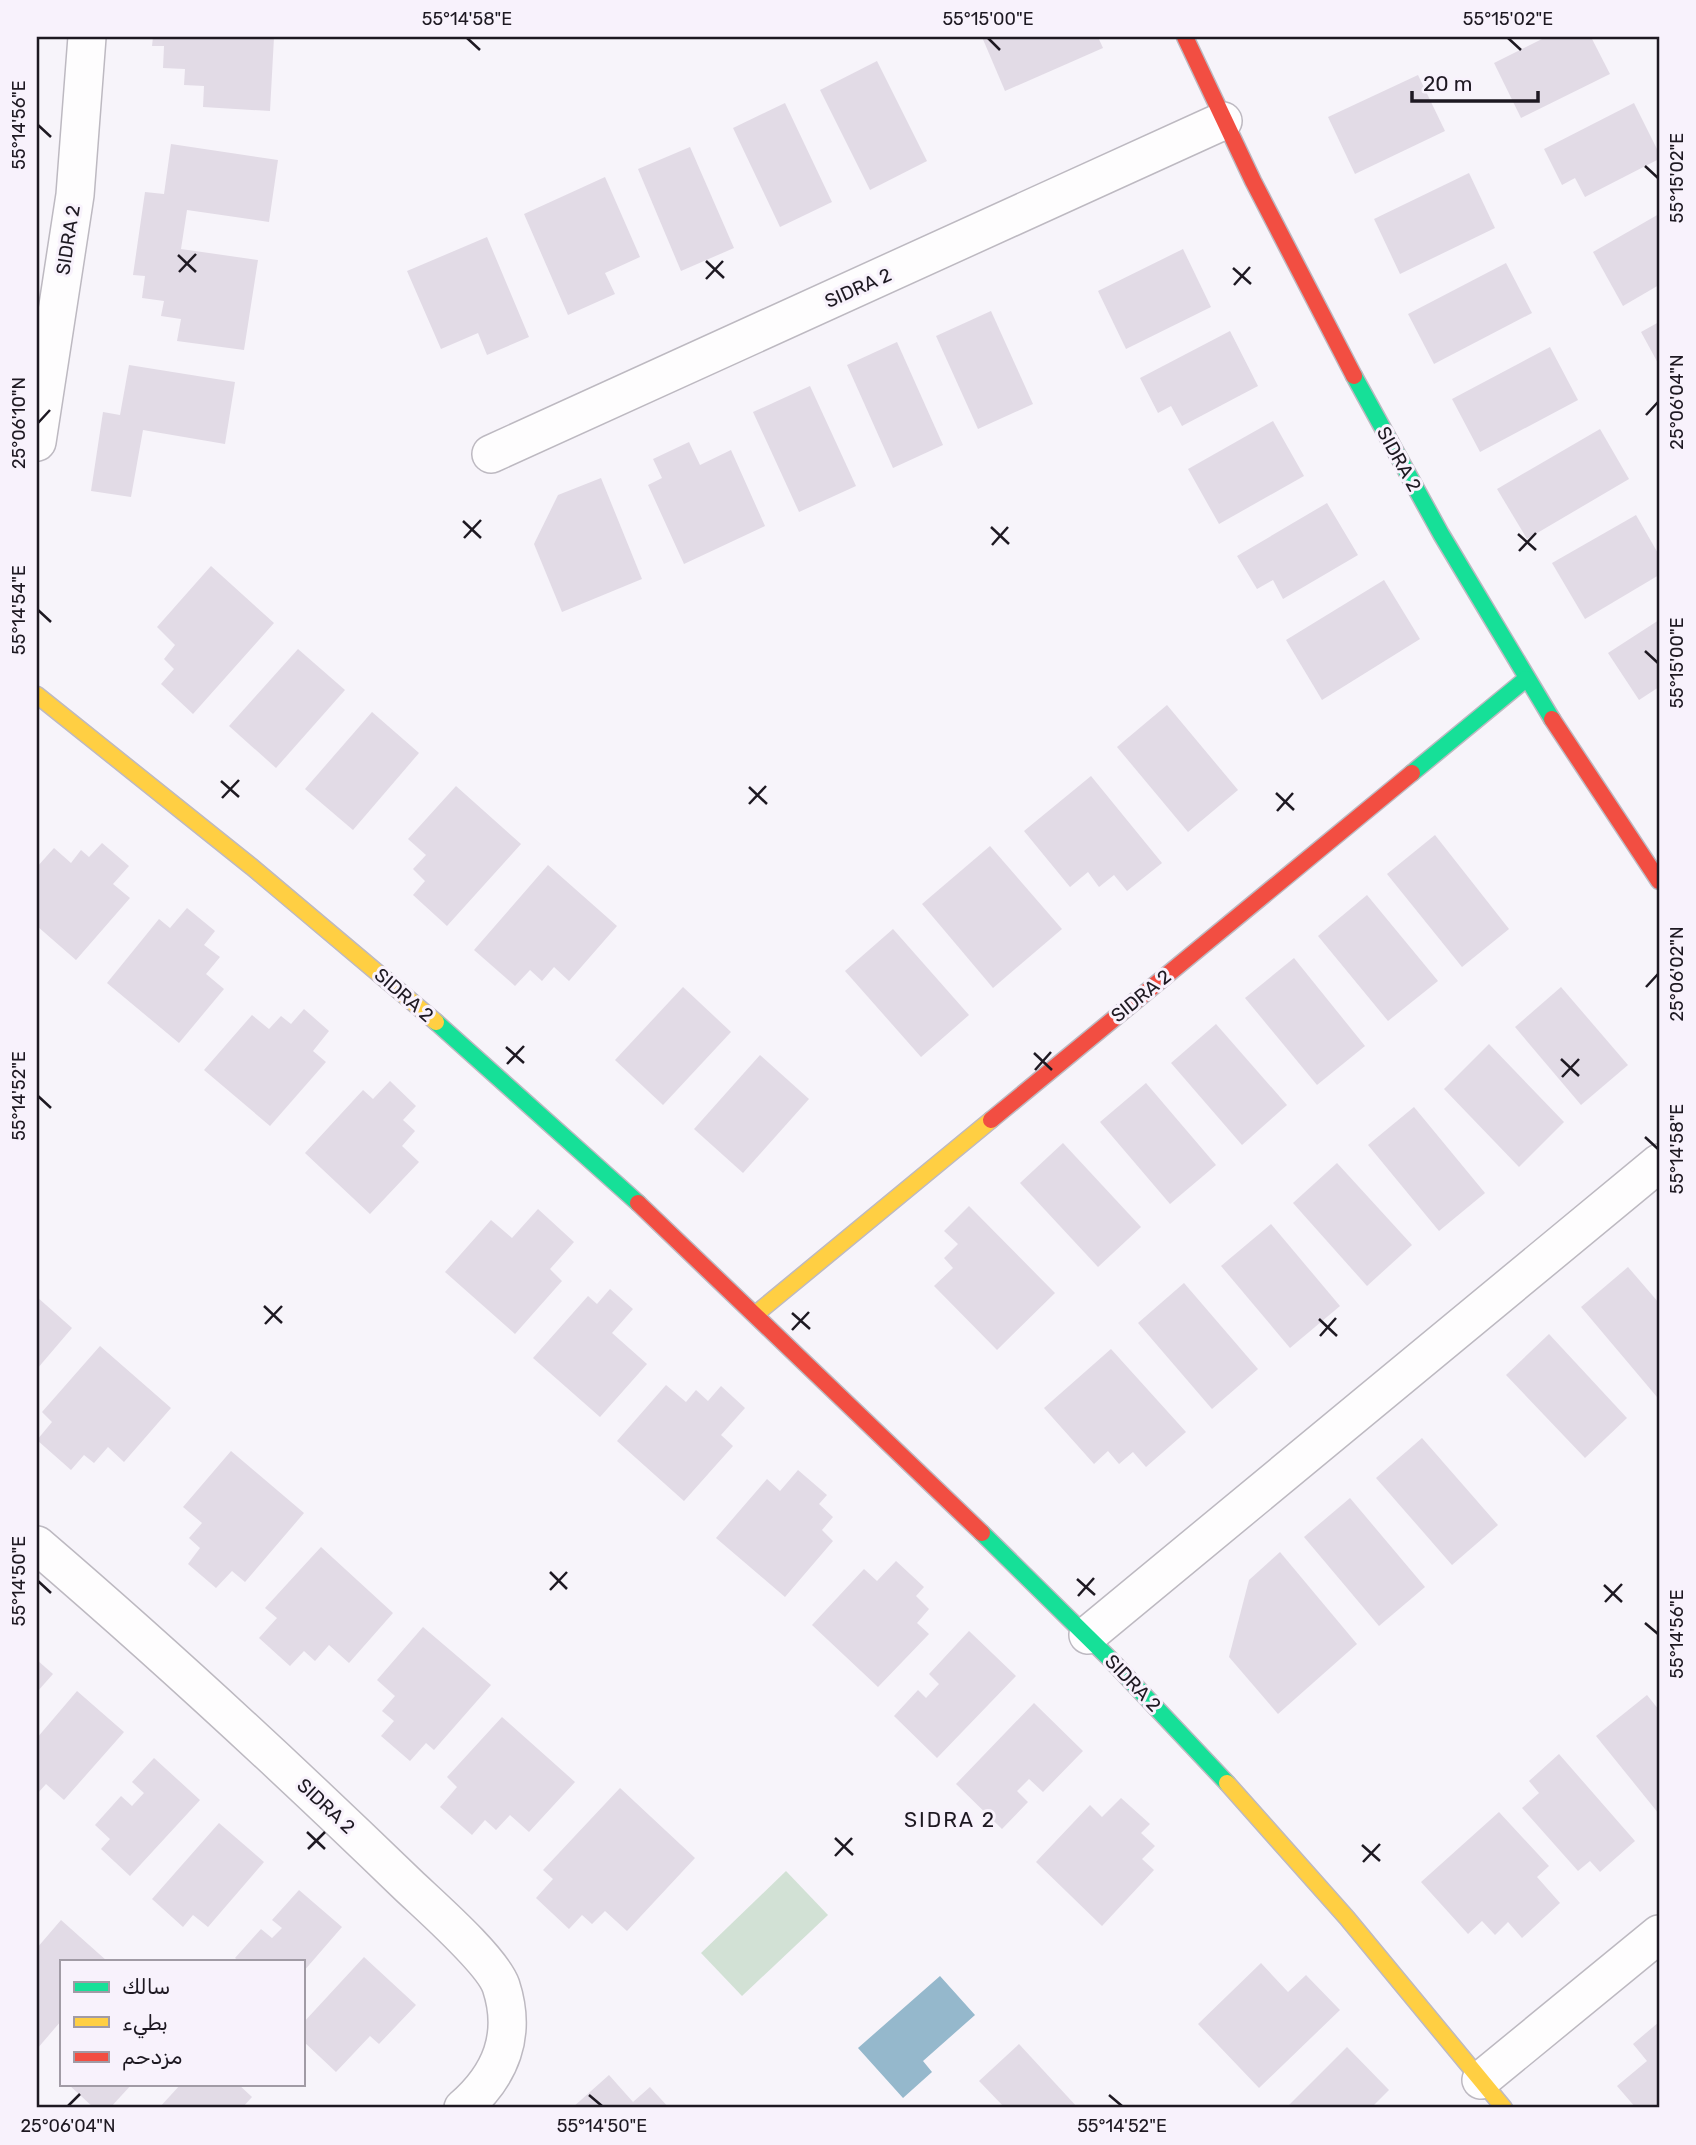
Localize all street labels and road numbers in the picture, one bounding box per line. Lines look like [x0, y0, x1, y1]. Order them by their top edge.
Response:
street label: SIDRA 2 [51, 203, 85, 277]
street label: SIDRA 2 [821, 263, 895, 313]
street label: SIDRA 2 [1372, 423, 1426, 495]
street label: SIDRA 2 [370, 963, 438, 1027]
street label: SIDRA 2 [1106, 965, 1176, 1027]
street label: SIDRA 2 [1100, 1650, 1166, 1716]
street label: SIDRA 2 [292, 1774, 360, 1838]

